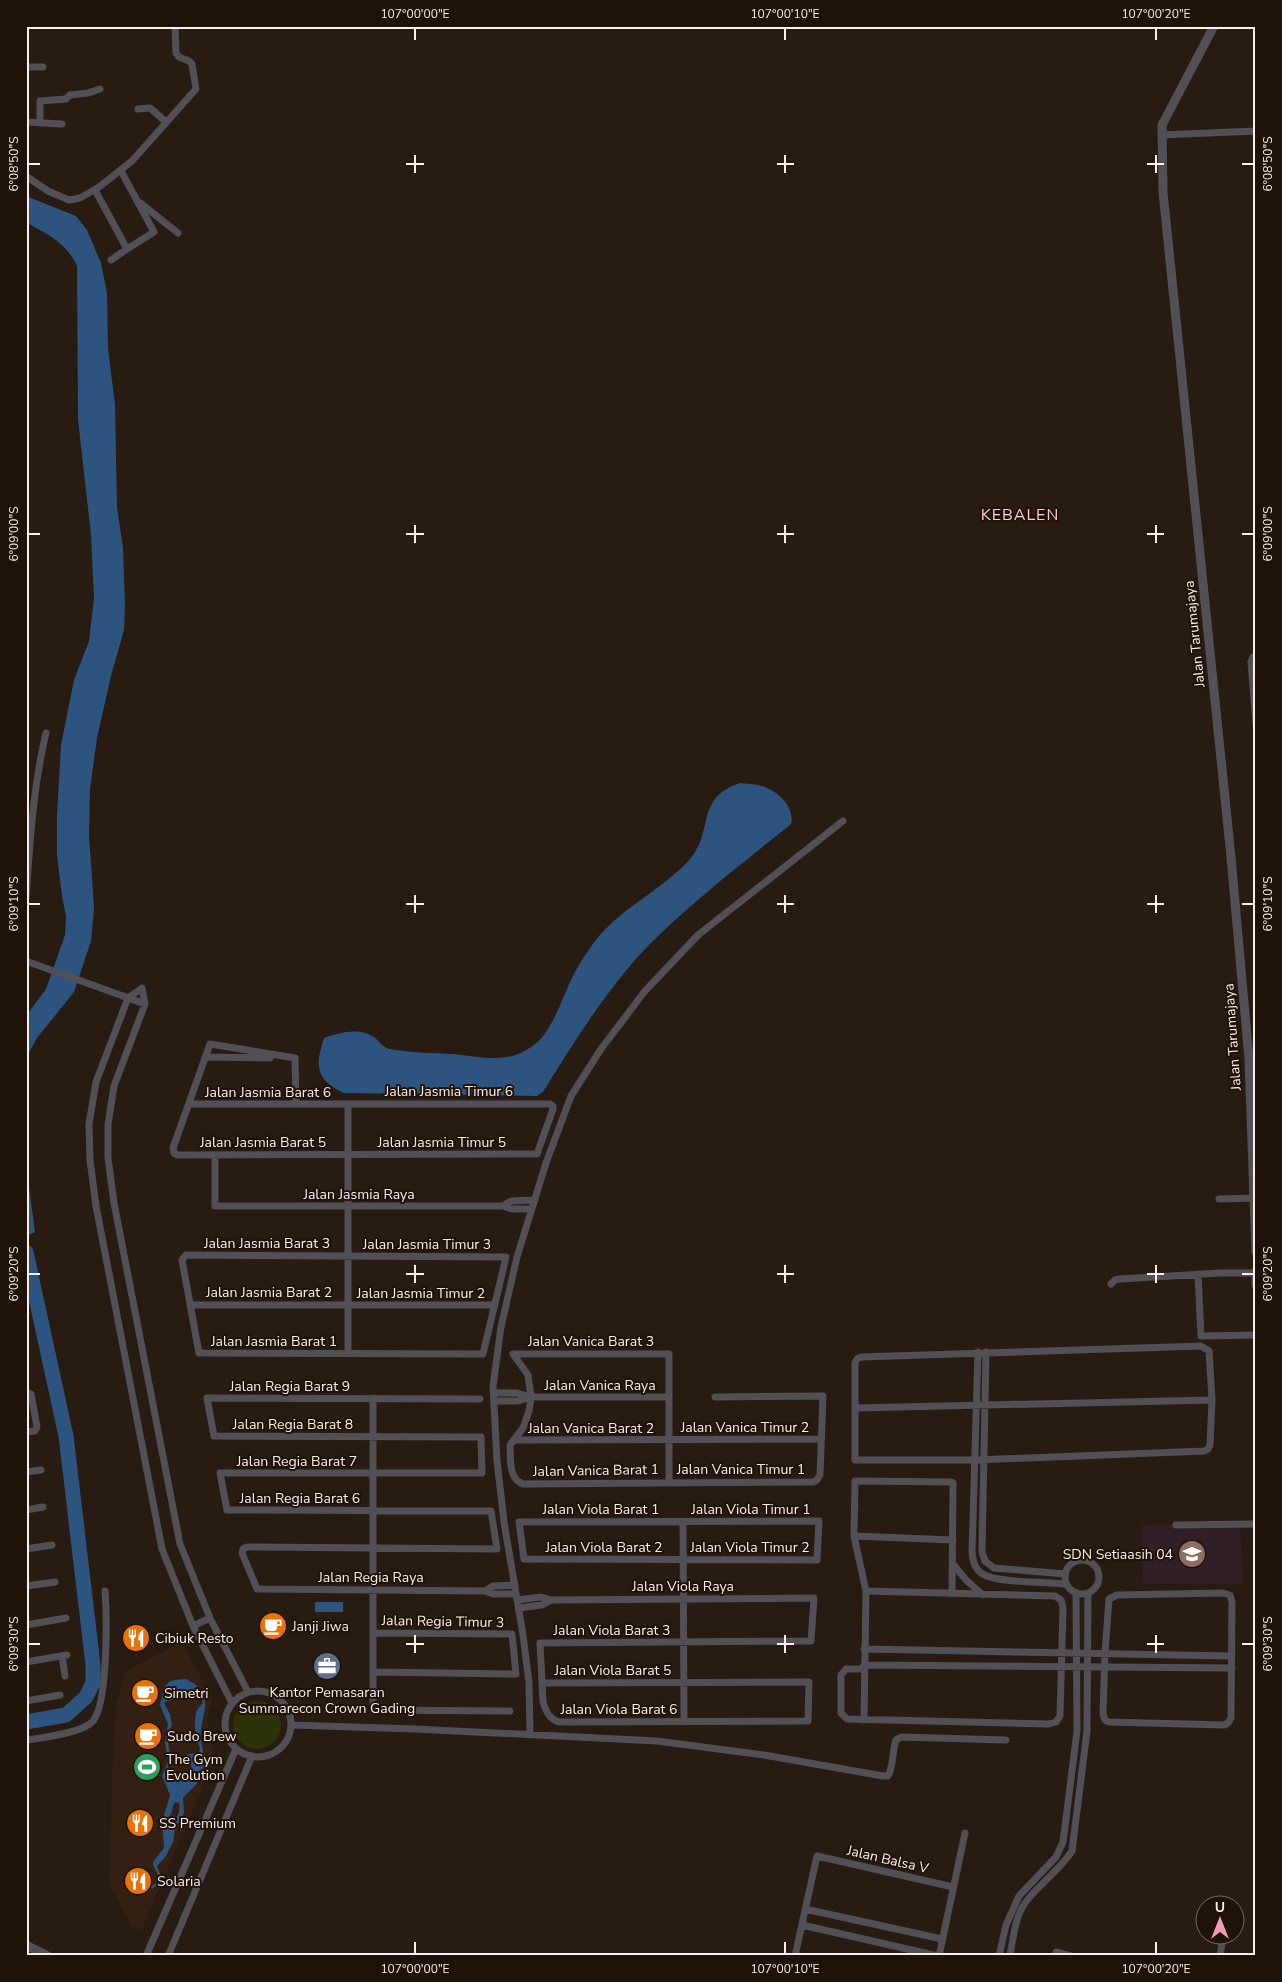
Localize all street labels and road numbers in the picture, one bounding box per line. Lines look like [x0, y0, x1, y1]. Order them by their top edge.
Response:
street label: Jalan Tarumajaya [1179, 580, 1210, 689]
street label: Jalan Tarumajaya [1219, 983, 1246, 1092]
street label: Jalan Jasmia Timur 6 [384, 1082, 513, 1101]
street label: Jalan Jasmia Barat 6 [204, 1083, 331, 1102]
street label: Jalan Jasmia Barat 5 [199, 1133, 326, 1152]
street label: Jalan Jasmia Timur 5 [377, 1133, 506, 1152]
street label: Jalan Jasmia Raya [302, 1185, 415, 1204]
street label: Jalan Jasmia Barat 3 [203, 1234, 330, 1253]
street label: Jalan Jasmia Timur 3 [362, 1235, 491, 1254]
street label: Jalan Jasmia Barat 2 [205, 1283, 332, 1302]
street label: Jalan Jasmia Timur 2 [356, 1284, 485, 1303]
street label: Jalan Jasmia Barat 1 [210, 1332, 337, 1351]
street label: Jalan Vanica Barat 3 [527, 1332, 654, 1351]
street label: Jalan Vanica Raya [543, 1376, 656, 1395]
street label: Jalan Regia Barat 9 [229, 1377, 350, 1396]
street label: Jalan Regia Barat 8 [232, 1415, 353, 1434]
street label: Jalan Vanica Timur 2 [680, 1418, 809, 1437]
street label: Jalan Vanica Barat 2 [527, 1419, 654, 1438]
street label: Jalan Regia Barat 7 [236, 1452, 357, 1471]
street label: Jalan Vanica Barat 1 [532, 1460, 659, 1481]
street label: Jalan Vanica Timur 1 [676, 1460, 805, 1479]
street label: Jalan Regia Barat 6 [239, 1489, 360, 1508]
street label: Jalan Viola Barat 1 [541, 1500, 660, 1519]
street label: Jalan Viola Timur 1 [690, 1500, 811, 1519]
street label: Jalan Viola Barat 2 [544, 1538, 663, 1557]
street label: Jalan Viola Timur 2 [689, 1538, 810, 1557]
street label: Jalan Regia Raya [317, 1568, 424, 1587]
street label: Jalan Viola Raya [631, 1577, 734, 1596]
street label: Jalan Regia Timur 3 [380, 1611, 505, 1632]
street label: Jalan Viola Barat 3 [552, 1621, 671, 1640]
street label: Jalan Viola Barat 5 [553, 1661, 672, 1680]
street label: Jalan Viola Barat 6 [559, 1700, 678, 1719]
street label: Jalan Balsa V [844, 1841, 931, 1878]

